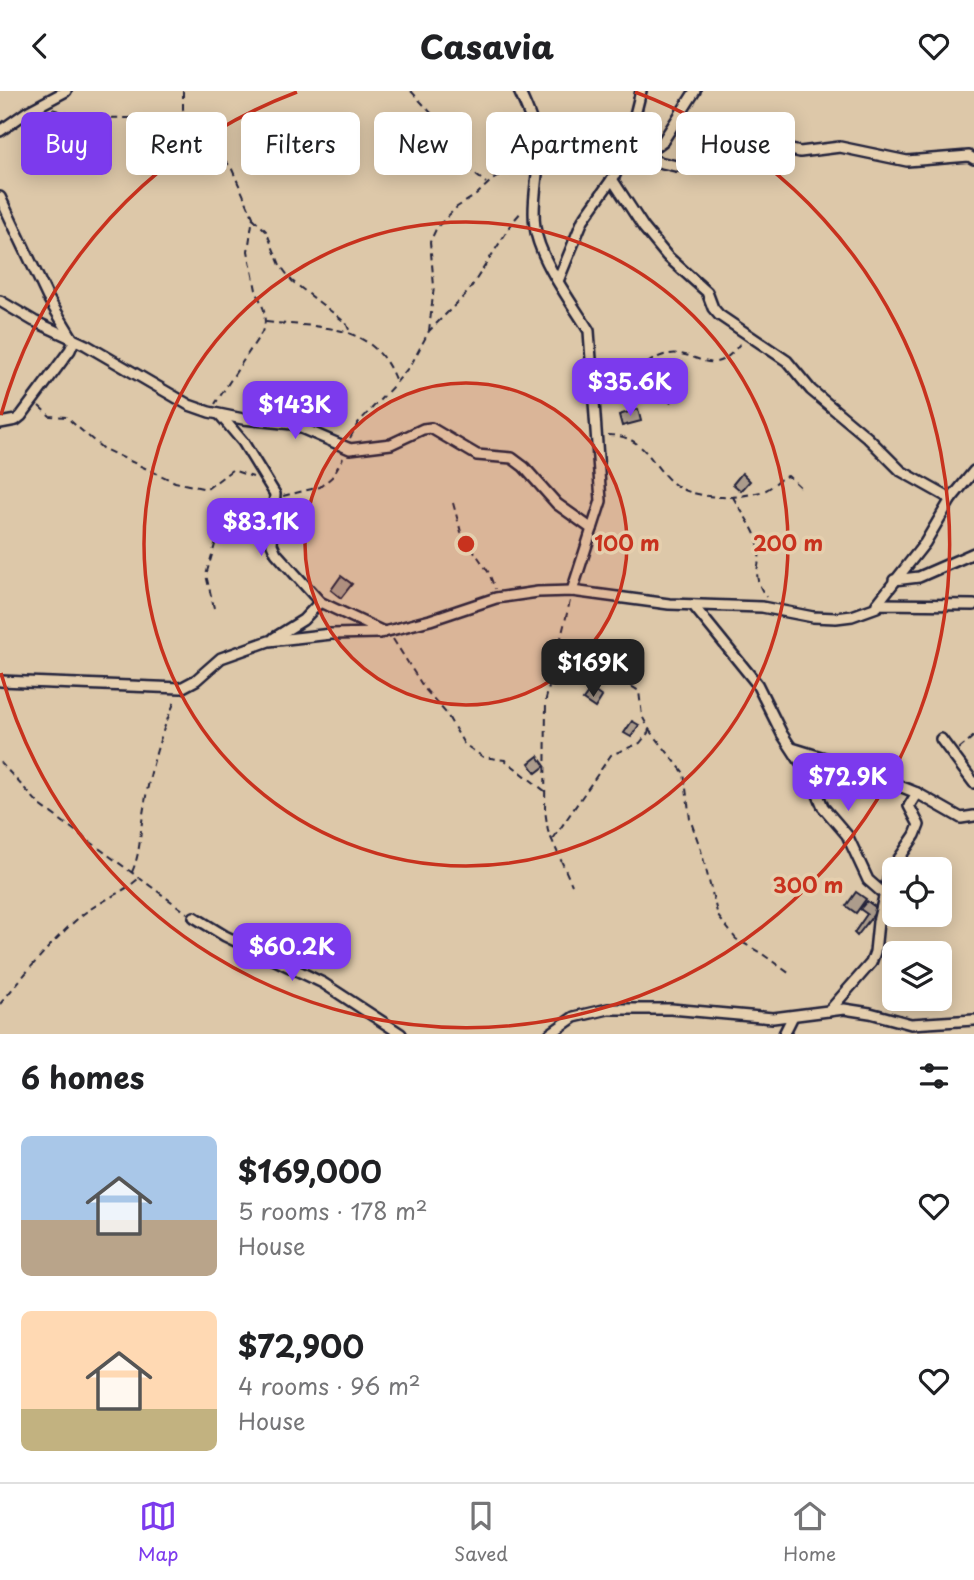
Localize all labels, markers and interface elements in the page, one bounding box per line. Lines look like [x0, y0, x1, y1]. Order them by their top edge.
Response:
text: Casavia [420, 22, 554, 70]
icon: back [21, 27, 59, 65]
icon: heart [915, 27, 953, 65]
chip: Buy [21, 112, 112, 175]
chip: Rent [126, 112, 227, 175]
chip: Filters [241, 112, 360, 175]
chip: New [374, 112, 472, 175]
chip: Apartment [486, 112, 662, 175]
chip: House [676, 112, 795, 175]
pin: $35.6K [573, 359, 687, 418]
text: $35.6K [588, 363, 672, 398]
pin: $143K [246, 381, 344, 441]
text: $143K [259, 386, 331, 421]
pin: $83.1K [204, 498, 318, 558]
text: $83.1K [223, 503, 299, 538]
text: 100 m [594, 526, 660, 558]
text: 200 m [753, 526, 823, 558]
centre of rings [454, 532, 478, 556]
pin: $169K [544, 639, 642, 699]
text: $169K [557, 644, 629, 679]
pin: $72.9K [791, 753, 905, 813]
text: $72.9K [809, 758, 887, 793]
map controls [882, 857, 952, 1011]
button: locate [882, 857, 952, 927]
text: 300 m [773, 868, 843, 900]
pin: $60.2K [235, 923, 349, 983]
text: $60.2K [249, 928, 335, 963]
button: layers [882, 941, 952, 1011]
text: 6 homes [21, 1054, 144, 1099]
icon: filters [915, 1057, 953, 1095]
text: $169,000 [238, 1148, 382, 1193]
icon: home [77, 1164, 161, 1248]
icon: heart [915, 1187, 953, 1225]
text: 5 rooms · 178 m² [238, 1193, 428, 1228]
text: House [238, 1228, 305, 1263]
text: $72,900 [238, 1323, 364, 1368]
icon: home [77, 1339, 161, 1423]
icon: heart [915, 1362, 953, 1400]
text: 4 rooms · 96 m² [238, 1368, 421, 1403]
text: House [238, 1403, 305, 1438]
tab: Map [138, 1497, 178, 1567]
tab: Saved [454, 1497, 508, 1567]
tab: Home [783, 1497, 836, 1567]

